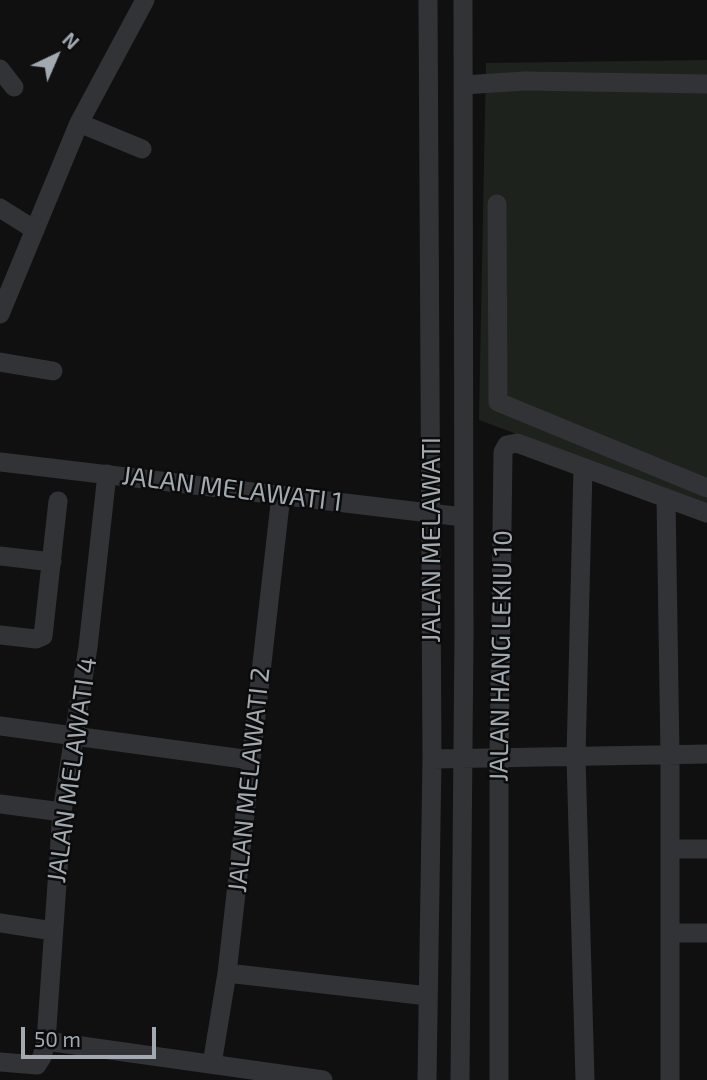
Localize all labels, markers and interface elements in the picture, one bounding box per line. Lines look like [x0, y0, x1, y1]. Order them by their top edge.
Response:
north arrow [21, 21, 91, 91]
text: N [58, 27, 84, 54]
street label: JALAN MELAWATI [415, 437, 447, 643]
street label: JALAN MELAWATI 1 [120, 460, 344, 518]
street label: JALAN HANG LEKIU 10 [483, 530, 519, 782]
street label: JALAN MELAWATI 4 [41, 655, 103, 885]
street label: JALAN MELAWATI 2 [222, 666, 276, 894]
scale bar [24, 1014, 159, 1058]
text: 50 m [34, 1026, 81, 1051]

